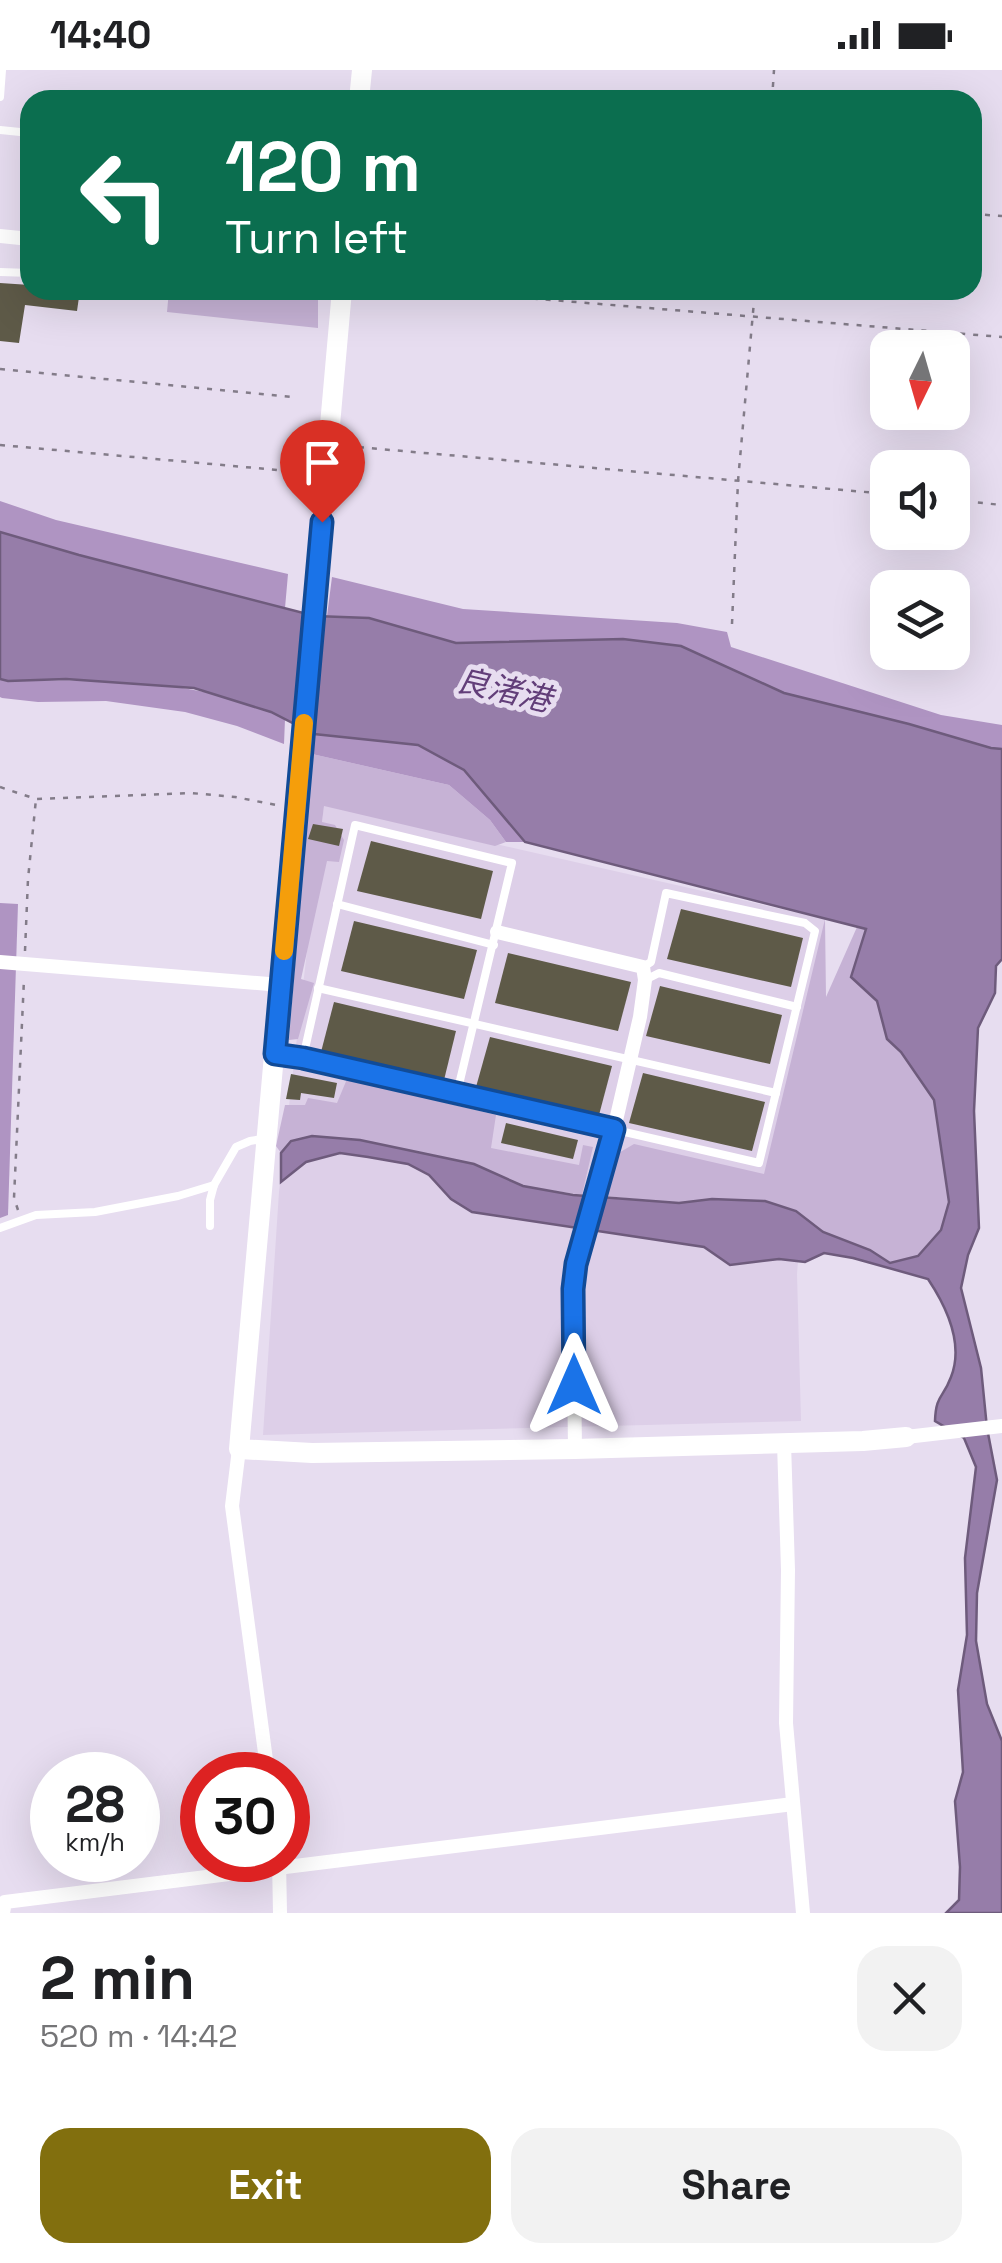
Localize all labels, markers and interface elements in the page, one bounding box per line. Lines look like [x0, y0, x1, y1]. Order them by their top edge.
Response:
text: 14:40 [50, 11, 151, 59]
text: 120 m [225, 122, 421, 211]
icon: left [60, 130, 190, 260]
text: Turn left [225, 209, 408, 266]
north arrow [870, 330, 970, 430]
map controls [870, 330, 970, 670]
pin [280, 420, 365, 523]
icon: arrive [295, 435, 350, 490]
button: sound [870, 450, 970, 550]
button: layers [870, 570, 970, 670]
water label: 良渚港 [453, 660, 559, 721]
position arrow [522, 1333, 626, 1437]
speed limit sign: 30 [180, 1752, 310, 1882]
text: 28 [65, 1773, 125, 1837]
text: km/h [65, 1826, 125, 1858]
text: 2 min [40, 1940, 195, 2017]
button: close [857, 1946, 962, 2051]
text: 520 m · 14:42 [40, 2016, 238, 2056]
button: Exit [40, 2128, 491, 2243]
button: Share [511, 2128, 962, 2243]

